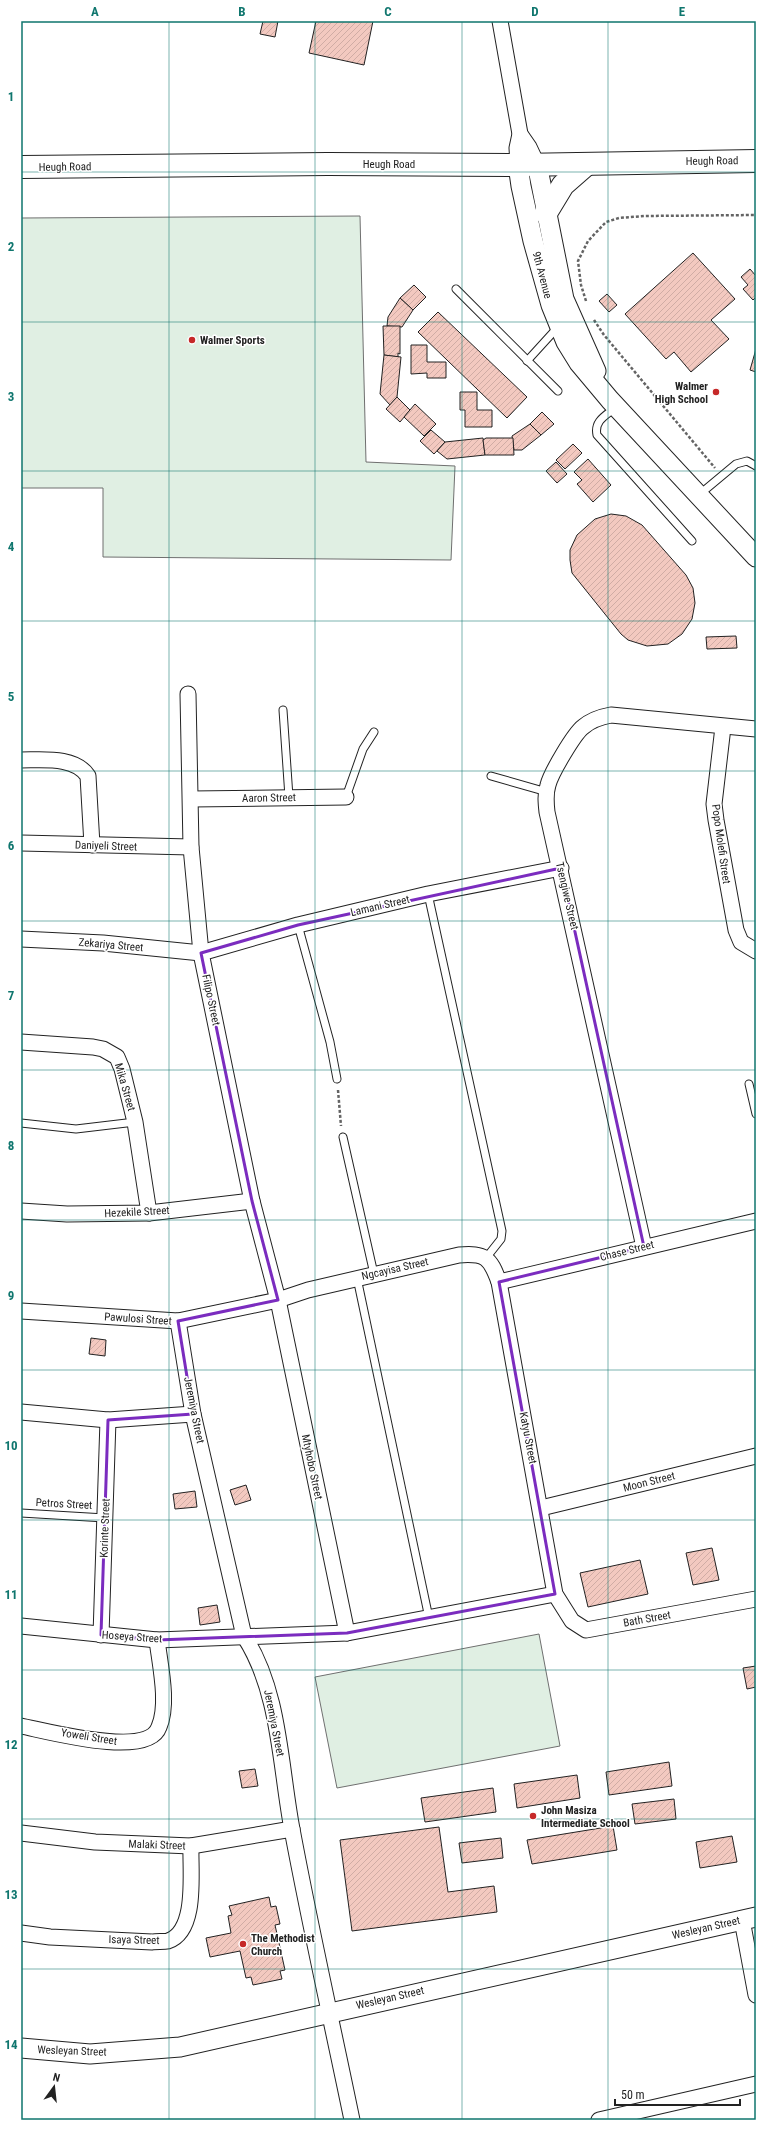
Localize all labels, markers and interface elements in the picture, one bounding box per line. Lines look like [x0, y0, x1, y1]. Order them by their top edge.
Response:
text: A [91, 4, 99, 19]
text: B [238, 4, 246, 19]
text: C [384, 4, 392, 19]
text: D [531, 4, 539, 19]
text: E [679, 4, 686, 19]
text: 1 [8, 89, 14, 104]
street label: Heugh Road [686, 154, 738, 168]
street label: Heugh Road [363, 158, 415, 171]
street label: Heugh Road [39, 160, 91, 174]
text: 2 [8, 239, 15, 254]
street label: 9th Avenue [529, 250, 555, 300]
place label: Walmer Sports [200, 334, 265, 347]
marker: Walmer Sports [187, 335, 197, 345]
place label: Walmer High School [655, 380, 708, 406]
marker: Walmer High School [711, 387, 721, 397]
text: 3 [8, 389, 14, 404]
text: 4 [8, 539, 15, 554]
text: 5 [8, 689, 15, 704]
street label: Aaron Street [242, 791, 296, 805]
street label: Popo Molefi Street [709, 803, 733, 885]
text: 6 [8, 838, 15, 853]
street label: Daniyeli Street [75, 838, 137, 854]
street label: Tsengiwe Street [553, 861, 581, 931]
street label: Lamani Street [349, 893, 411, 919]
street label: Zekariya Street [78, 936, 144, 954]
street label: Filipo Street [199, 973, 223, 1027]
text: 7 [8, 988, 15, 1003]
street label: Mika Street [112, 1061, 138, 1113]
text: 8 [8, 1138, 14, 1153]
street label: Hezekile Street [104, 1204, 170, 1220]
street label: Chase Street [599, 1238, 655, 1264]
street label: Ngcayisa Street [360, 1255, 430, 1283]
text: 9 [8, 1288, 14, 1303]
street label: Pawulosi Street [104, 1310, 172, 1328]
street label: Jeremiya Street [181, 1375, 207, 1445]
street label: Katyu Street [517, 1411, 539, 1465]
street label: Mtyhobo Street [299, 1433, 325, 1501]
text: 10 [4, 1438, 18, 1453]
street label: Moon Street [622, 1469, 676, 1495]
street label: Petros Street [35, 1496, 93, 1512]
street label: Korinte Street [97, 1498, 113, 1558]
text: 11 [4, 1587, 18, 1602]
street label: Bath Street [622, 1608, 672, 1630]
street label: Hoseya Street [101, 1628, 163, 1646]
street label: Jeremiya Street [261, 1688, 287, 1758]
street label: Yoweli Street [60, 1726, 118, 1748]
text: 12 [4, 1737, 18, 1752]
place label: John Masiza Intermediate School [541, 1804, 630, 1830]
marker: John Masiza Intermediate School [528, 1811, 538, 1821]
street label: Malaki Street [128, 1838, 186, 1852]
text: 13 [4, 1887, 18, 1902]
street label: Wesleyan Street [671, 1914, 741, 1942]
place label: The Methodist Church [251, 1932, 315, 1958]
street label: Isaya Street [108, 1933, 160, 1947]
marker: The Methodist Church [238, 1939, 248, 1949]
street label: Wesleyan Street [355, 1984, 425, 2012]
text: 14 [4, 2037, 18, 2052]
street label: Wesleyan Street [37, 2043, 107, 2059]
north arrow [34, 2067, 74, 2107]
text: N [52, 2071, 62, 2085]
scale bar [615, 2081, 740, 2107]
text: 50 m [621, 2088, 645, 2102]

